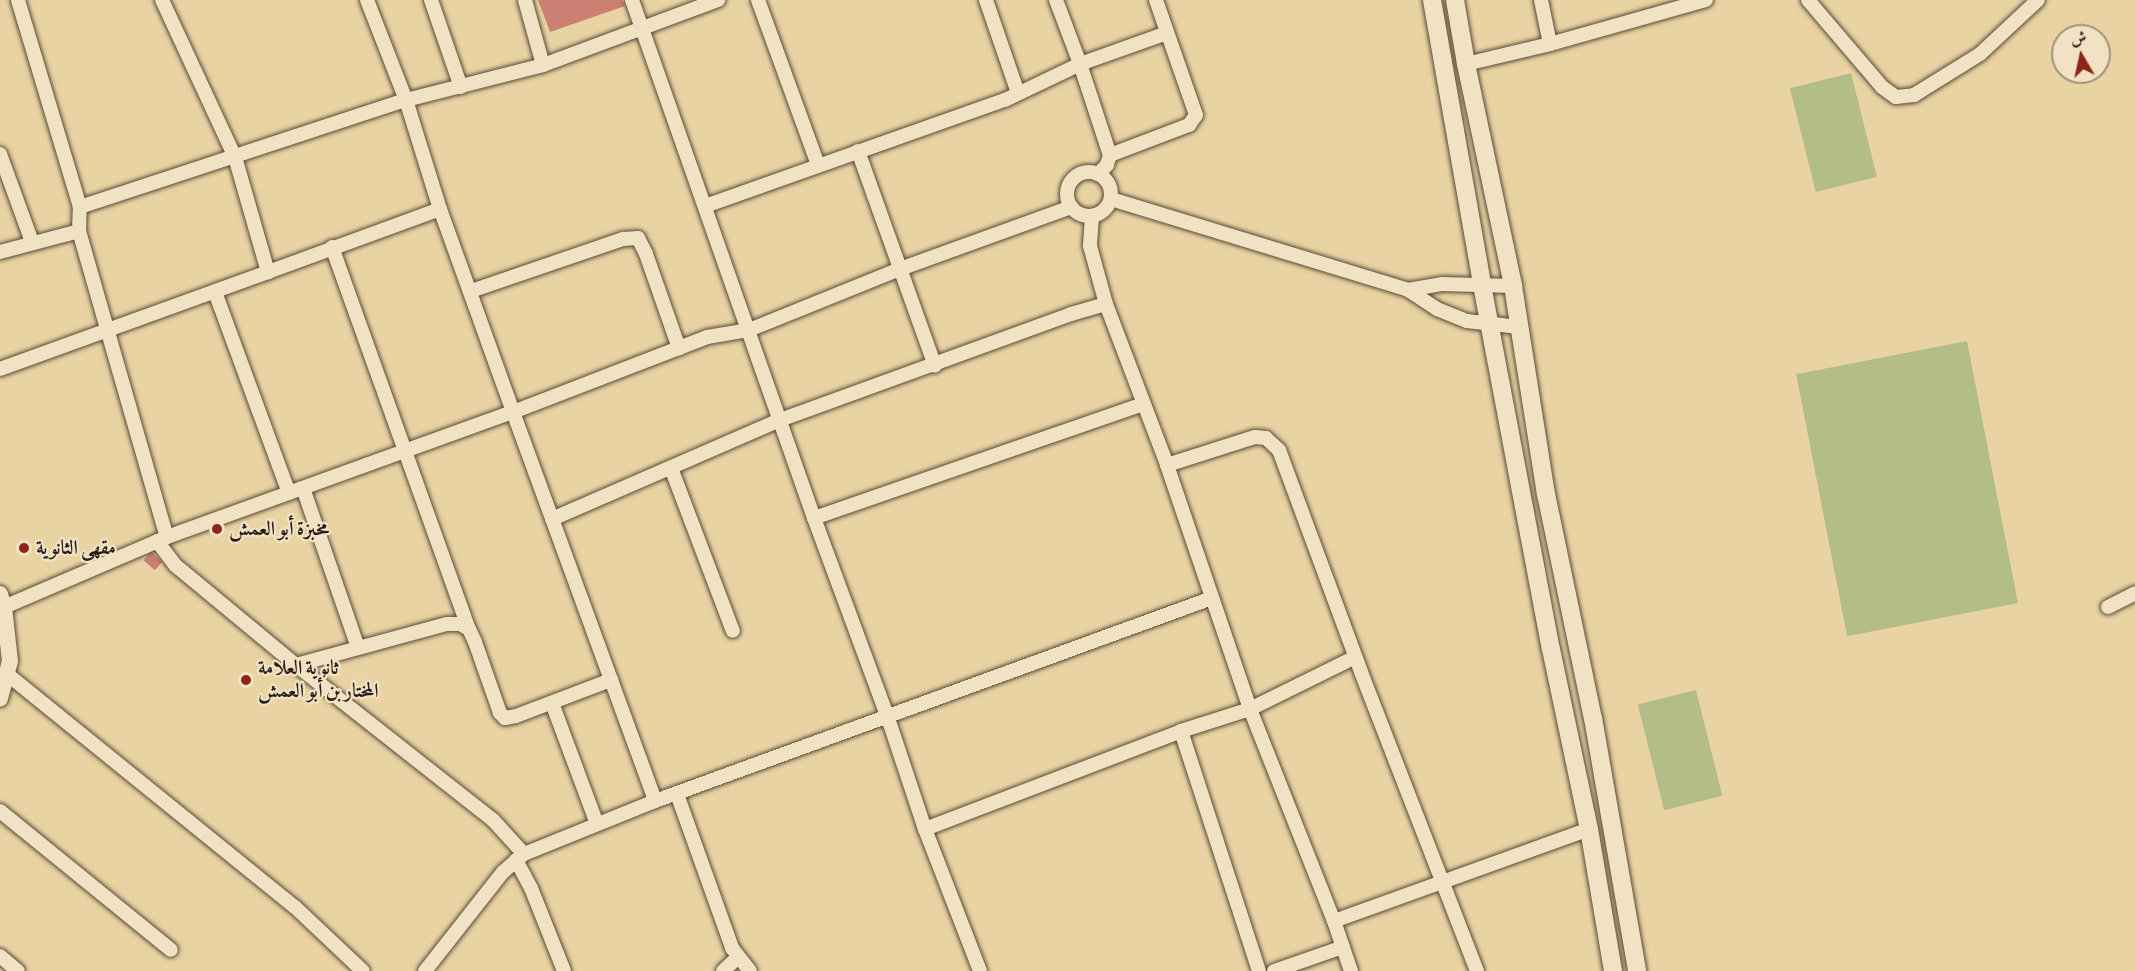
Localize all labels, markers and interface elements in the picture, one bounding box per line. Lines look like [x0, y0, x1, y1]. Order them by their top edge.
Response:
north arrow [2051, 24, 2111, 84]
text: ش [2069, 27, 2088, 49]
place label: مخبزة أبو العمش [229, 517, 329, 541]
marker: مخبزة أبو العمش [210, 522, 224, 536]
place label: مقهى الثانوية [36, 536, 116, 560]
marker: مقهى الثانوية [17, 541, 31, 555]
place label: ثانوية العلامة المختار بن أبو العمش [258, 656, 378, 703]
marker: ثانوية العلامة المختار بن أبو العمش [239, 673, 253, 687]

